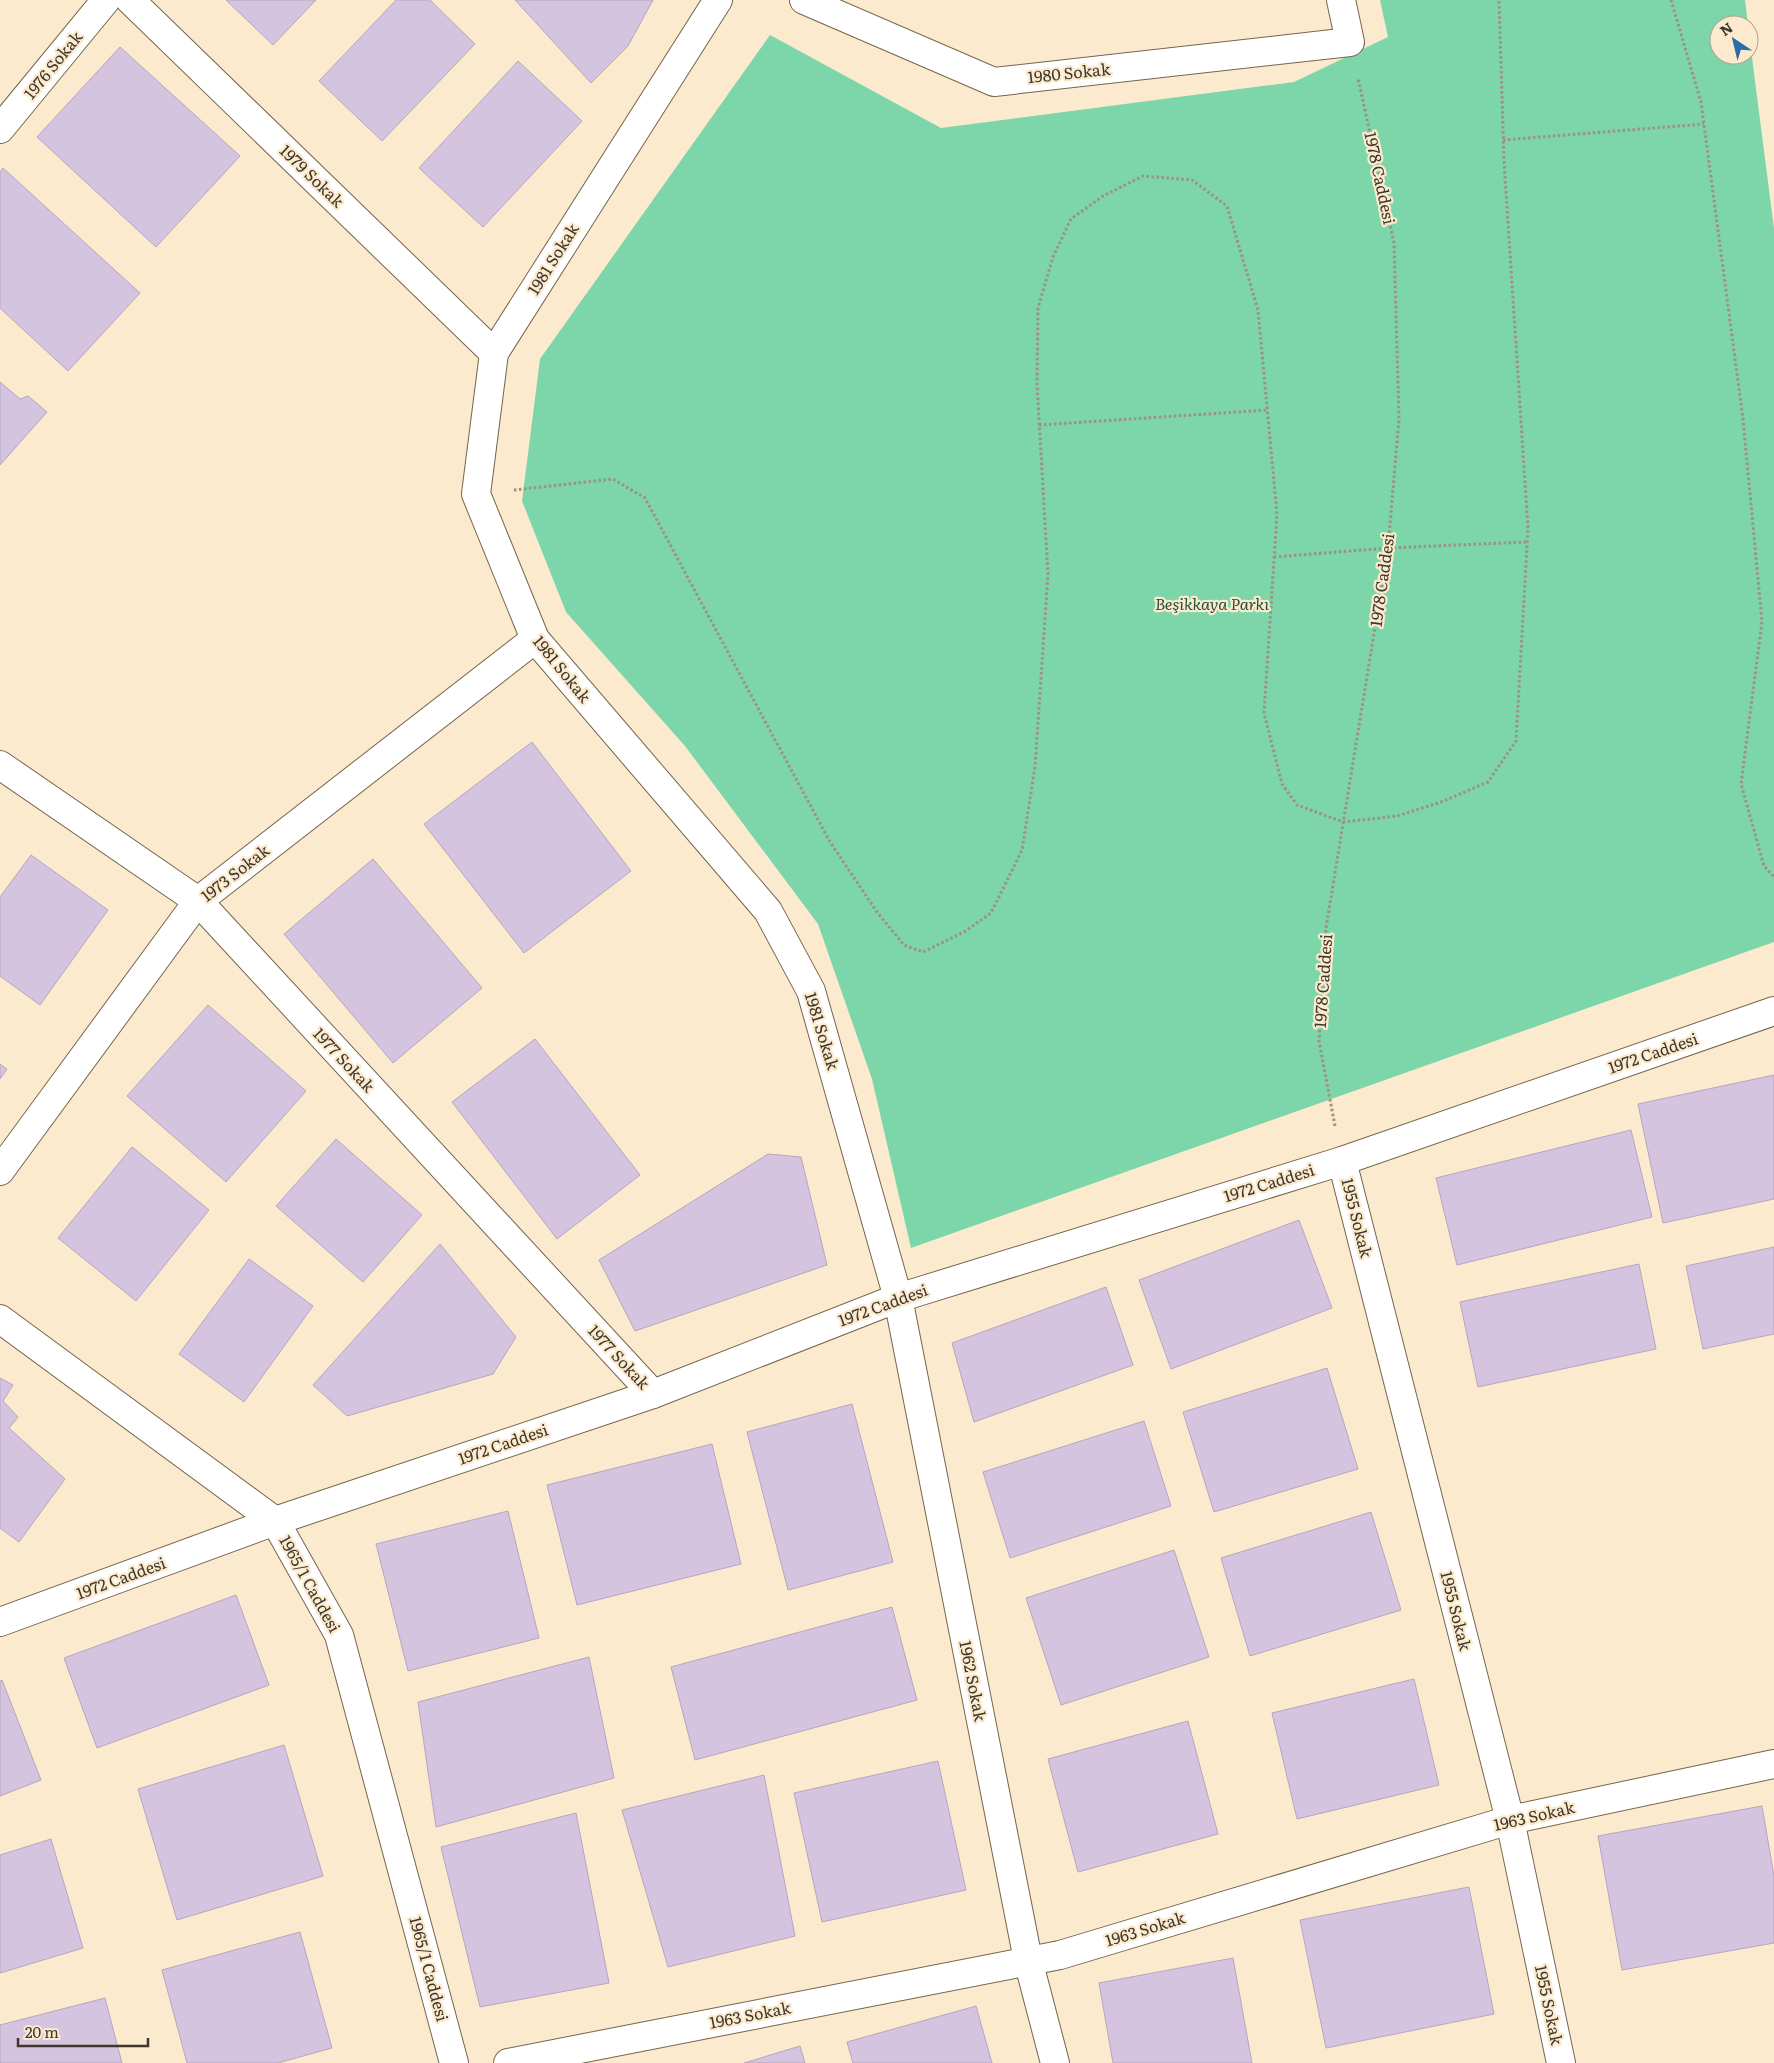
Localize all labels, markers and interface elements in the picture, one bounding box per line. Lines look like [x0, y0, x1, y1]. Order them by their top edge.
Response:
north arrow [1709, 15, 1759, 65]
text: N [1715, 17, 1737, 40]
street label: 1976 Sokak [17, 25, 87, 104]
street label: 1980 Sokak [1026, 56, 1112, 88]
street label: 1978 Caddesi [1359, 129, 1403, 226]
street label: 1979 Sokak [275, 138, 350, 212]
street label: 1981 Sokak [521, 218, 584, 299]
street label: 1978 Caddesi [1363, 532, 1399, 628]
park label: Beşikkaya Parkı [1155, 591, 1269, 615]
street label: 1981 Sokak [528, 630, 598, 707]
street label: 1973 Sokak [195, 838, 274, 907]
street label: 1978 Caddesi [1307, 933, 1337, 1029]
street label: 1981 Sokak [800, 989, 846, 1073]
street label: 1977 Sokak [308, 1022, 381, 1097]
street label: 1972 Caddesi [1605, 1025, 1701, 1079]
street label: 1972 Caddesi [1220, 1157, 1317, 1207]
street label: 1955 Sokak [1337, 1175, 1379, 1260]
street label: 1972 Caddesi [835, 1277, 931, 1331]
street label: 1977 Sokak [583, 1319, 656, 1394]
street label: 1972 Caddesi [455, 1416, 551, 1470]
street label: 1965/1 Caddesi [274, 1531, 347, 1636]
street label: 1972 Caddesi [73, 1550, 169, 1604]
street label: 1955 Sokak [1436, 1568, 1478, 1653]
street label: 1962 Sokak [954, 1638, 994, 1723]
street label: 1963 Sokak [1491, 1794, 1577, 1836]
street label: 1963 Sokak [1102, 1904, 1188, 1952]
street label: 1965/1 Caddesi [404, 1914, 455, 2024]
street label: 1955 Sokak [1530, 1963, 1570, 2047]
street label: 1963 Sokak [707, 1994, 793, 2034]
scale bar [18, 2016, 148, 2048]
text: 20 m [25, 2020, 59, 2043]

